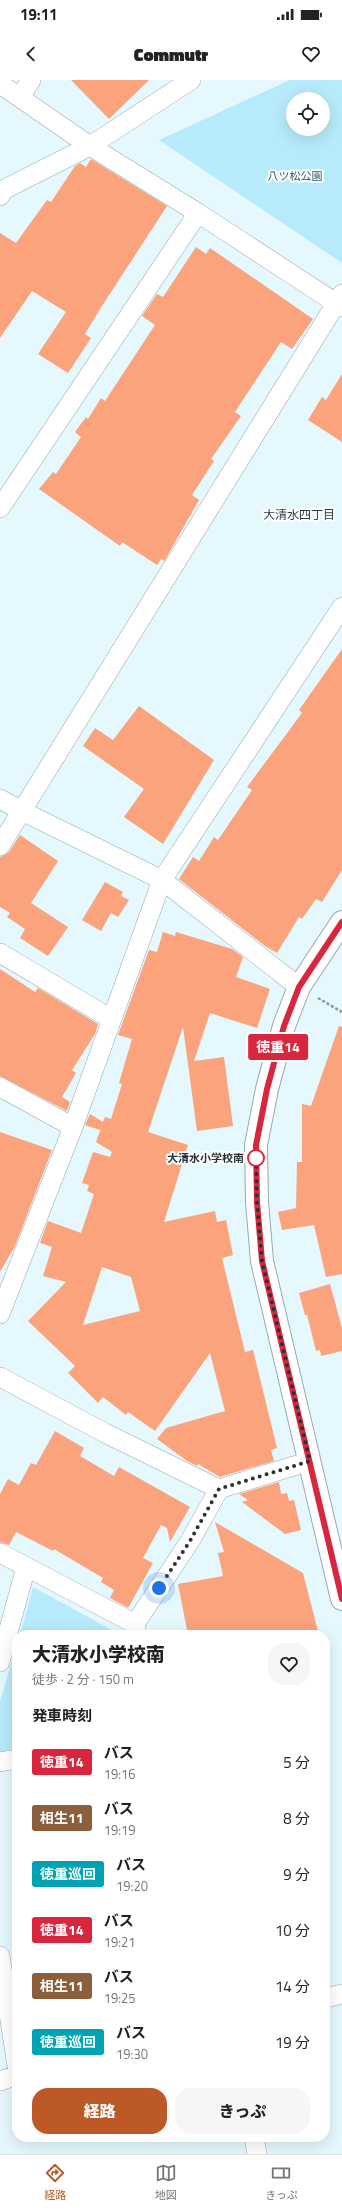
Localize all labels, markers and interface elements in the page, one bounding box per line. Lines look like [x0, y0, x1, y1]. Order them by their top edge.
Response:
text: 19:11 [20, 3, 57, 26]
text: Commutr [134, 41, 208, 68]
icon: back [20, 43, 42, 65]
icon: heart [300, 43, 322, 65]
map controls [286, 92, 330, 136]
button: locate [286, 92, 330, 136]
park label: 八ツ松公園 [268, 168, 323, 184]
district label: 大清水四丁目 [263, 505, 335, 524]
line badge: 徳重14 [250, 1034, 306, 1060]
text: 徳重14 [256, 1036, 300, 1057]
marker: 大清水小学校南 [247, 1149, 265, 1167]
place label: 大清水小学校南 [167, 1150, 244, 1166]
your location [149, 1578, 169, 1598]
text: 大清水小学校南 [32, 1639, 165, 1668]
button: heart [268, 1643, 310, 1685]
text: 徒歩 · 2 分 · 150 m [32, 1669, 134, 1689]
text: 発車時刻 [32, 1704, 92, 1727]
text: バス [104, 1741, 134, 1764]
text: 徳重14 [40, 1751, 84, 1772]
text: 5 分 [283, 1751, 310, 1774]
text: 19:16 [104, 1764, 136, 1784]
text: バス [104, 1797, 134, 1820]
text: 相生11 [40, 1807, 84, 1828]
text: 8 分 [283, 1807, 310, 1830]
text: 19:19 [104, 1820, 136, 1840]
text: バス [116, 1853, 146, 1876]
text: 徳重巡回 [40, 1863, 96, 1884]
text: 9 分 [283, 1863, 310, 1886]
text: 19:20 [116, 1876, 148, 1896]
text: バス [104, 1909, 134, 1932]
text: 徳重14 [40, 1919, 84, 1940]
text: 10 分 [275, 1919, 310, 1942]
text: 19:21 [104, 1932, 136, 1952]
text: バス [104, 1965, 134, 1988]
text: 相生11 [40, 1975, 84, 1996]
text: 14 分 [275, 1975, 310, 1998]
text: 19:25 [104, 1988, 136, 2008]
text: バス [116, 2021, 146, 2044]
text: 徳重巡回 [40, 2031, 96, 2052]
text: 19 分 [275, 2031, 310, 2054]
text: 19:30 [116, 2044, 148, 2064]
button: 経路 [32, 2088, 167, 2134]
button: きっぷ [175, 2088, 310, 2134]
tab: 経路 [44, 2162, 66, 2203]
tab: 地図 [155, 2162, 177, 2203]
tab: きっぷ [265, 2162, 298, 2203]

